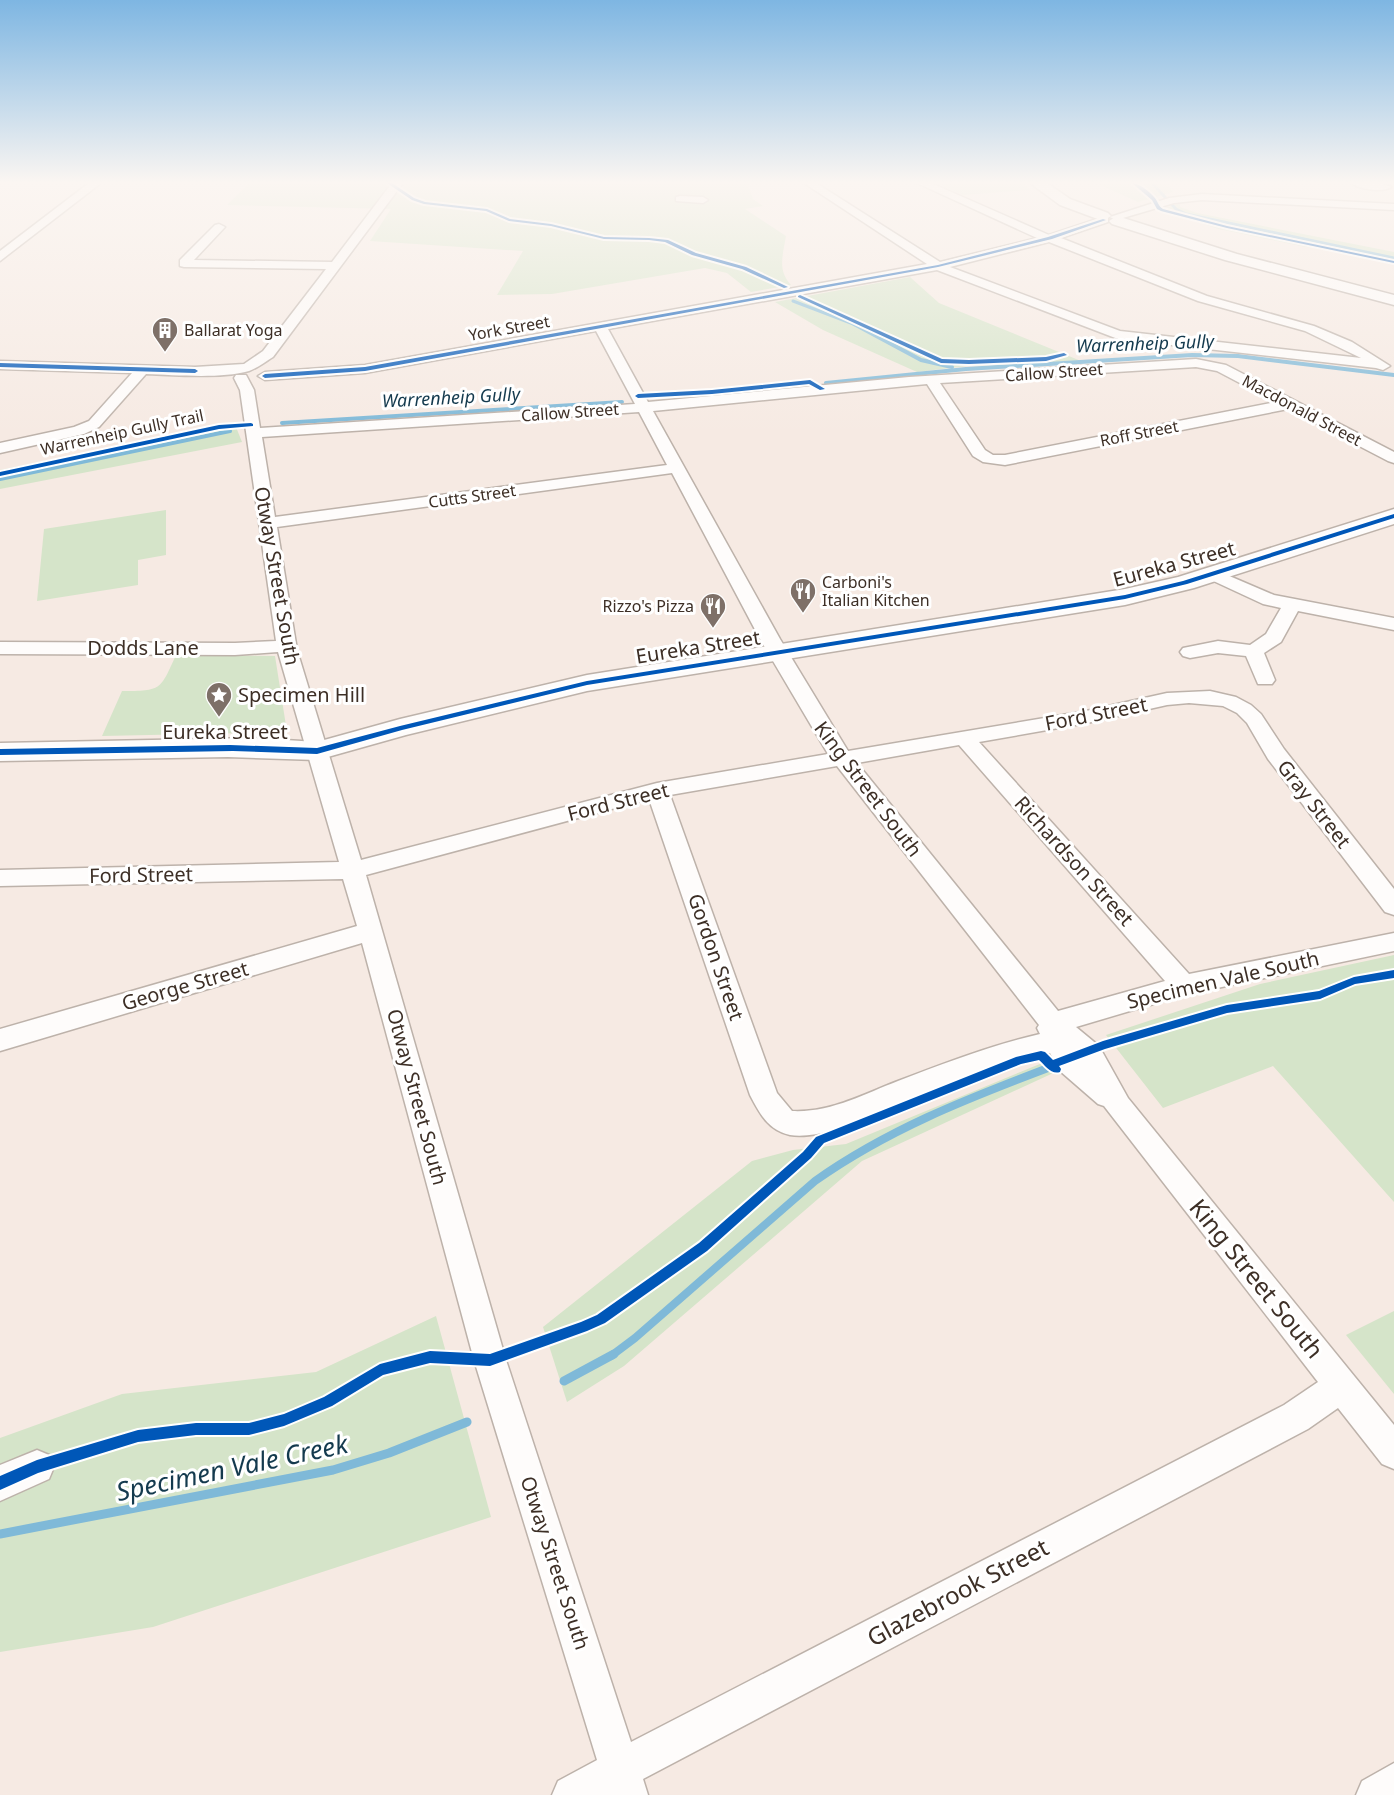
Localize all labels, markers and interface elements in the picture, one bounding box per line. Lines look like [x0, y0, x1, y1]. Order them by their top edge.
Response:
street label: York Street [467, 310, 551, 346]
building icon: Ballarat Yoga [150, 315, 180, 353]
place label: Ballarat Yoga [184, 319, 283, 341]
water label: Warrenheip Gully [1076, 329, 1216, 357]
street label: Callow Street [1004, 358, 1104, 386]
street label: Macdonald Street [1238, 369, 1366, 451]
water label: Warrenheip Gully [381, 381, 522, 413]
street label: Callow Street [520, 398, 620, 426]
street label: Warrenheip Gully Trail [38, 404, 206, 460]
street label: Roff Street [1098, 415, 1180, 451]
street label: Cutts Street [427, 479, 517, 513]
street label: Otway Street South [248, 484, 307, 668]
street label: Eureka Street [1110, 534, 1238, 593]
place label: Carboni's Italian Kitchen [822, 571, 930, 611]
restaurant icon: Carboni's Italian Kitchen [788, 576, 818, 614]
restaurant icon: Rizzo's Pizza [698, 591, 728, 629]
place label: Rizzo's Pizza [603, 595, 694, 617]
street label: Eureka Street [634, 623, 762, 670]
street label: Dodds Lane [87, 634, 199, 661]
place icon: Specimen Hill [204, 680, 234, 718]
place label: Specimen Hill [238, 681, 365, 708]
street label: Ford Street [1042, 690, 1149, 737]
street label: King Street South [808, 715, 928, 862]
street label: Eureka Street [162, 718, 288, 745]
street label: Gray Street [1271, 754, 1357, 853]
street label: Ford Street [564, 776, 671, 827]
street label: Richardson Street [1009, 790, 1140, 931]
street label: Ford Street [89, 860, 193, 889]
street label: Gordon Street [682, 890, 751, 1024]
street label: Specimen Vale South [1124, 944, 1322, 1015]
street label: George Street [118, 955, 251, 1016]
street label: Otway Street South [381, 1006, 454, 1188]
street label: King Street South [1183, 1191, 1332, 1365]
water label: Specimen Vale Creek [113, 1425, 352, 1509]
street label: Otway Street South [515, 1472, 596, 1653]
street label: Glazebrook Street [861, 1530, 1054, 1653]

